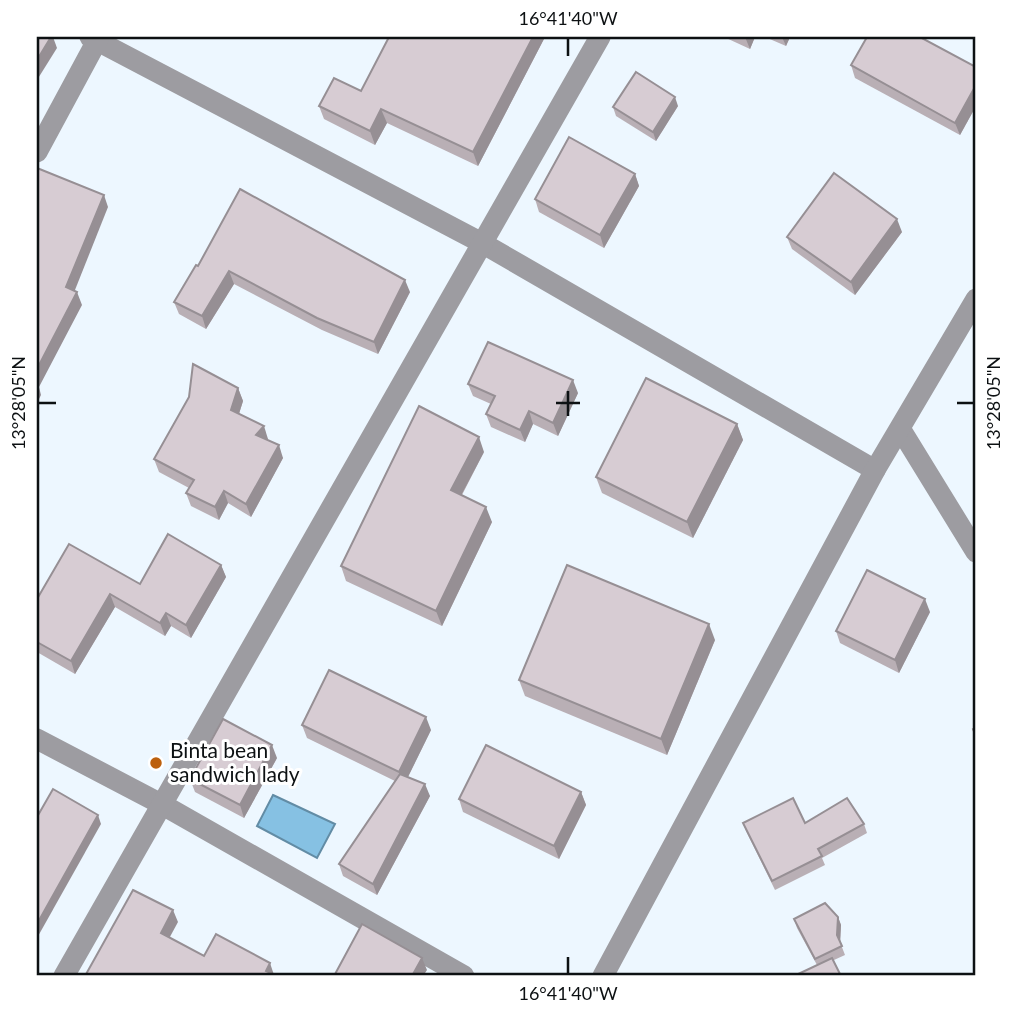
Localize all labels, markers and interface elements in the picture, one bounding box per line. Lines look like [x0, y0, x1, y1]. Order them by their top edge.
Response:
text: 16°41'40"W [518, 7, 618, 29]
text: 13°28'05"N [7, 356, 29, 450]
text: 13°28'05"N [982, 356, 1004, 450]
place label: Binta bean sandwich lady [170, 737, 300, 786]
marker: Binta bean sandwich lady [148, 755, 164, 771]
text: 16°41'40"W [518, 982, 618, 1004]

